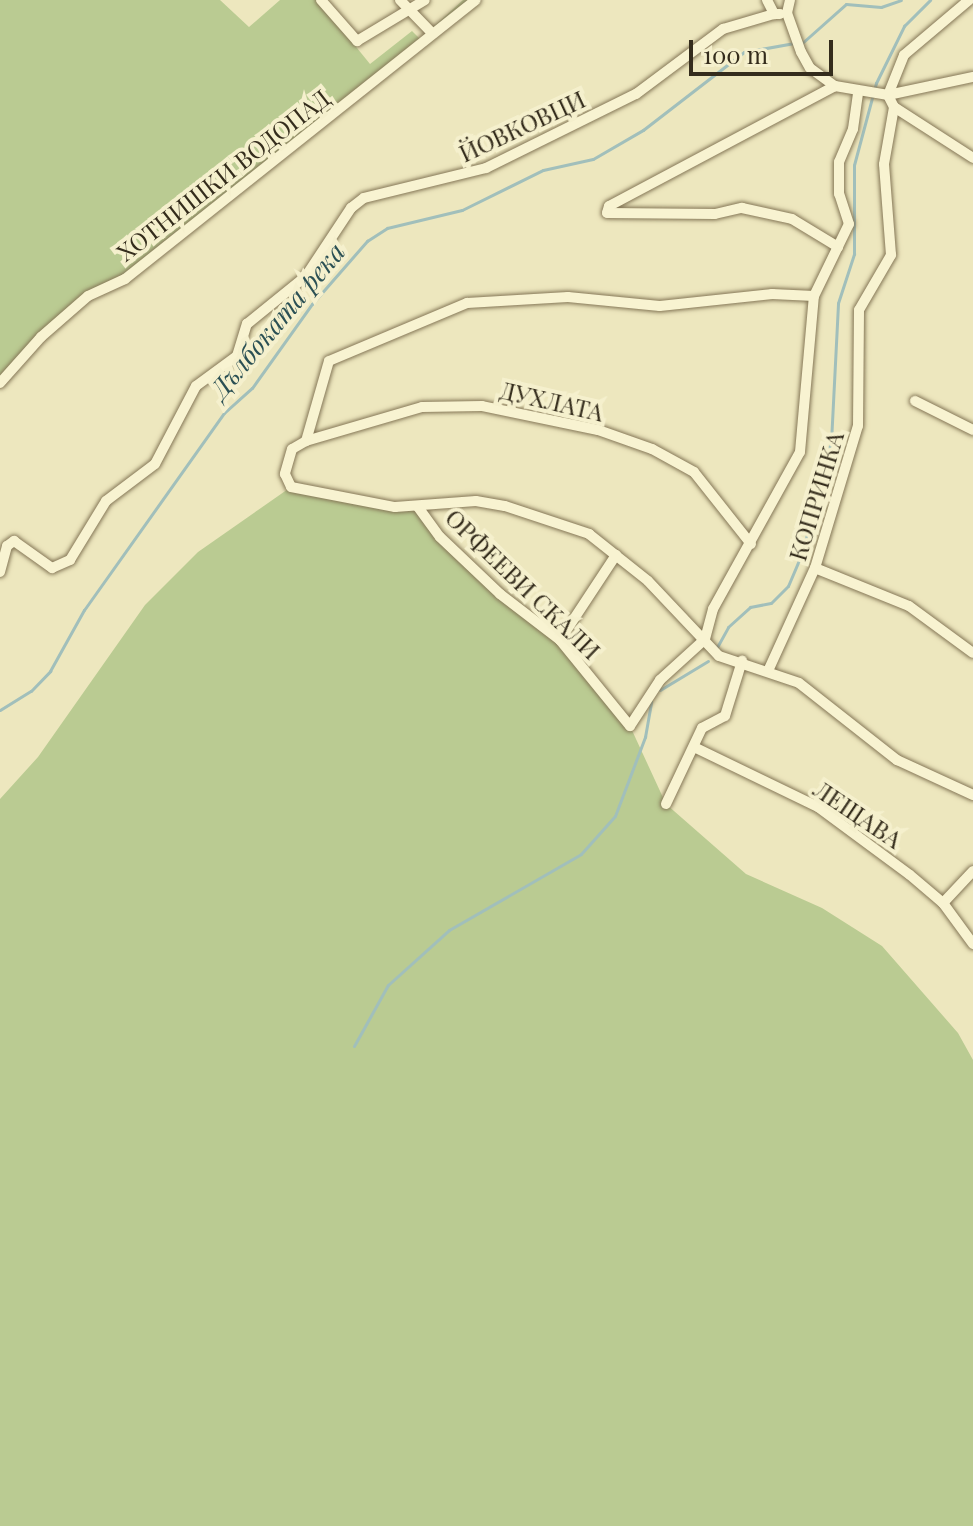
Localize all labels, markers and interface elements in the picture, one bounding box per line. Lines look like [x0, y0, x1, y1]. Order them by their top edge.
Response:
scale bar [693, 24, 837, 74]
text: 100 m [703, 38, 768, 70]
street label: ХОТНИШКИ ВОДОПАД [111, 83, 335, 267]
street label: ЙОВКОВЦИ [454, 84, 590, 168]
water label: Дълбоката река [203, 236, 351, 404]
street label: ДУХЛАТА [497, 375, 607, 427]
street label: КОПРИНКА [783, 428, 849, 564]
street label: ОРФЕЕВИ СКАЛИ [440, 503, 606, 665]
street label: ЛЕЩАВА [808, 774, 908, 854]

